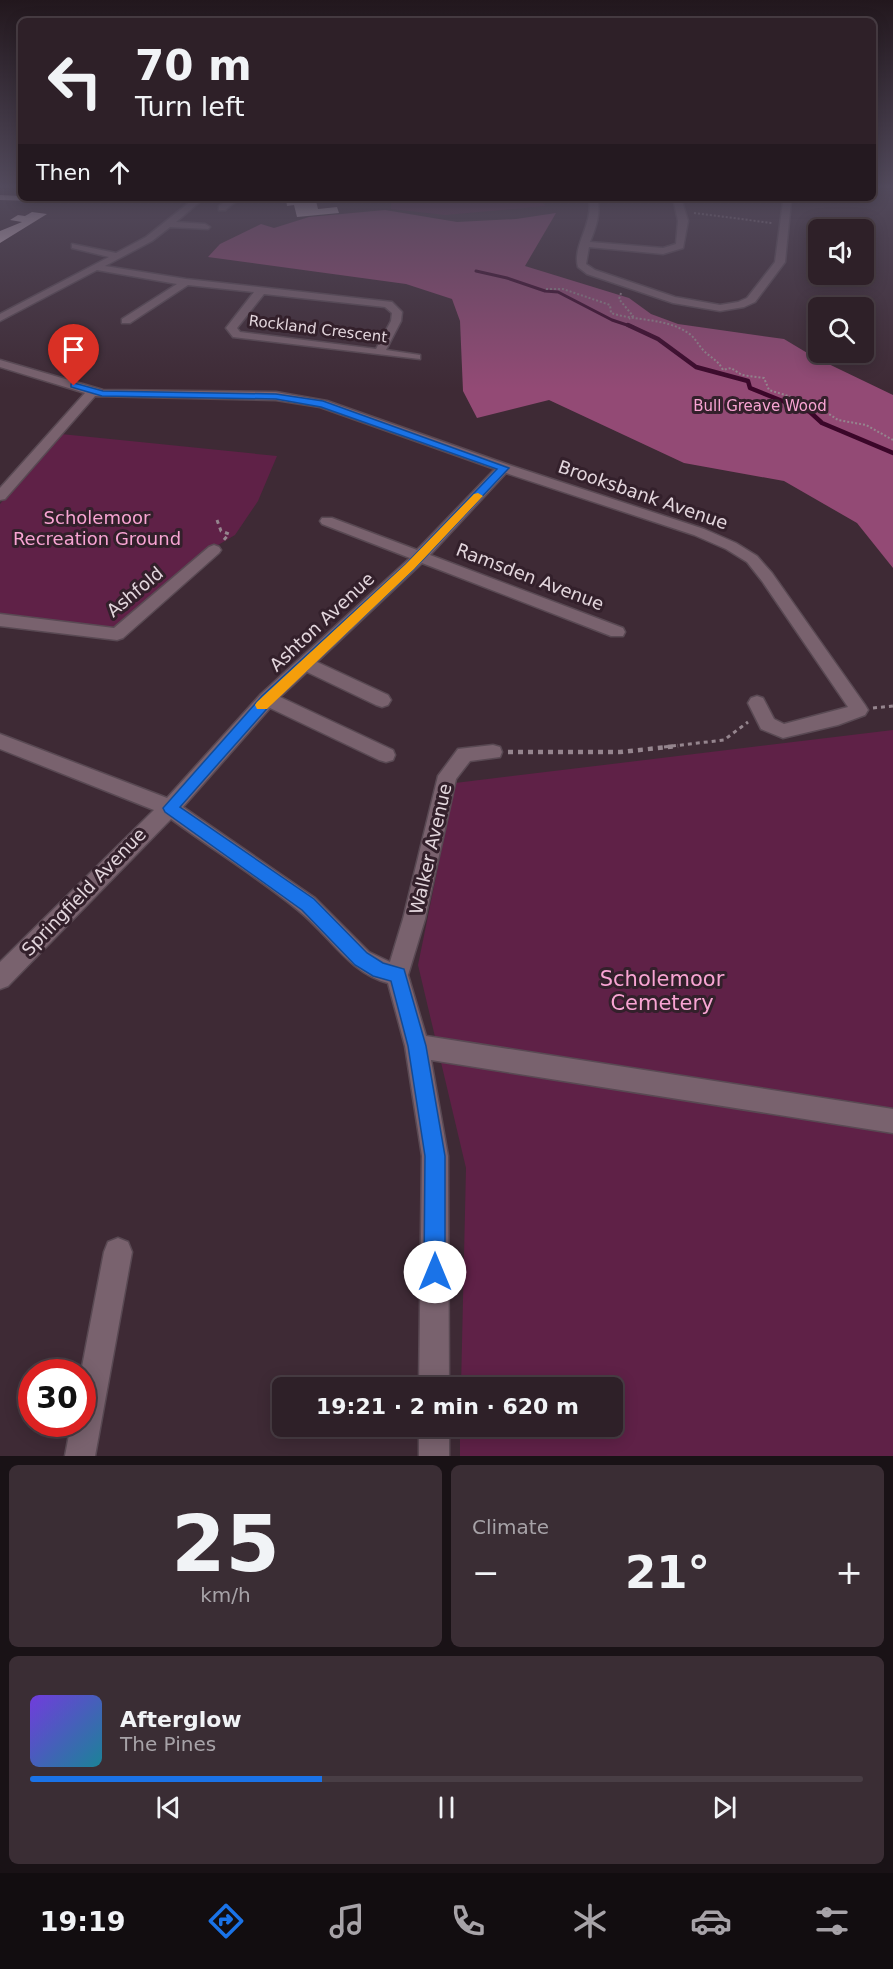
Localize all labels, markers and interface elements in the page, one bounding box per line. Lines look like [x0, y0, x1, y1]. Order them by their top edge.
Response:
text: 70 m [135, 41, 252, 90]
icon: left [36, 42, 114, 120]
text: Turn left [135, 91, 245, 122]
icon: ahead [103, 156, 136, 189]
text: Then [36, 160, 91, 185]
map controls [808, 219, 874, 363]
button: sound [808, 219, 874, 285]
button: search [808, 297, 874, 363]
street label: Rockland Crescent [248, 312, 388, 346]
pin [48, 324, 99, 386]
icon: arrive [57, 333, 90, 366]
park label: Bull Greave Wood [693, 397, 827, 415]
street label: Brooksbank Avenue [556, 456, 731, 533]
park label: Scholemoor Recreation Ground [13, 507, 181, 549]
street label: Ramsden Avenue [453, 539, 607, 614]
street label: Ashfold [102, 562, 167, 621]
street label: Ashton Avenue [265, 568, 378, 675]
street label: Walker Avenue [405, 781, 456, 916]
street label: Springfield Avenue [17, 823, 150, 960]
park label: Scholemoor Cemetery [600, 967, 725, 1015]
position arrow [403, 1240, 467, 1304]
speed limit sign: 30 [18, 1359, 96, 1437]
text: 19:21 · 2 min · 620 m [316, 1394, 579, 1419]
text: 25 [171, 1499, 280, 1589]
text: Climate [472, 1515, 549, 1539]
text: 21° [625, 1546, 710, 1599]
text: − [472, 1553, 500, 1592]
text: + [835, 1553, 863, 1592]
text: km/h [200, 1583, 251, 1607]
text: Afterglow [120, 1707, 242, 1732]
text: The Pines [120, 1732, 216, 1756]
icon: previous [152, 1791, 185, 1824]
icon: pause [430, 1791, 463, 1824]
icon: next [708, 1791, 741, 1824]
icon: directions [205, 1900, 247, 1942]
icon: music [326, 1900, 368, 1942]
icon: phone [447, 1900, 489, 1942]
icon: climate [569, 1900, 611, 1942]
icon: car [690, 1900, 732, 1942]
icon: filters [811, 1900, 853, 1942]
text: 19:19 [40, 1906, 126, 1937]

